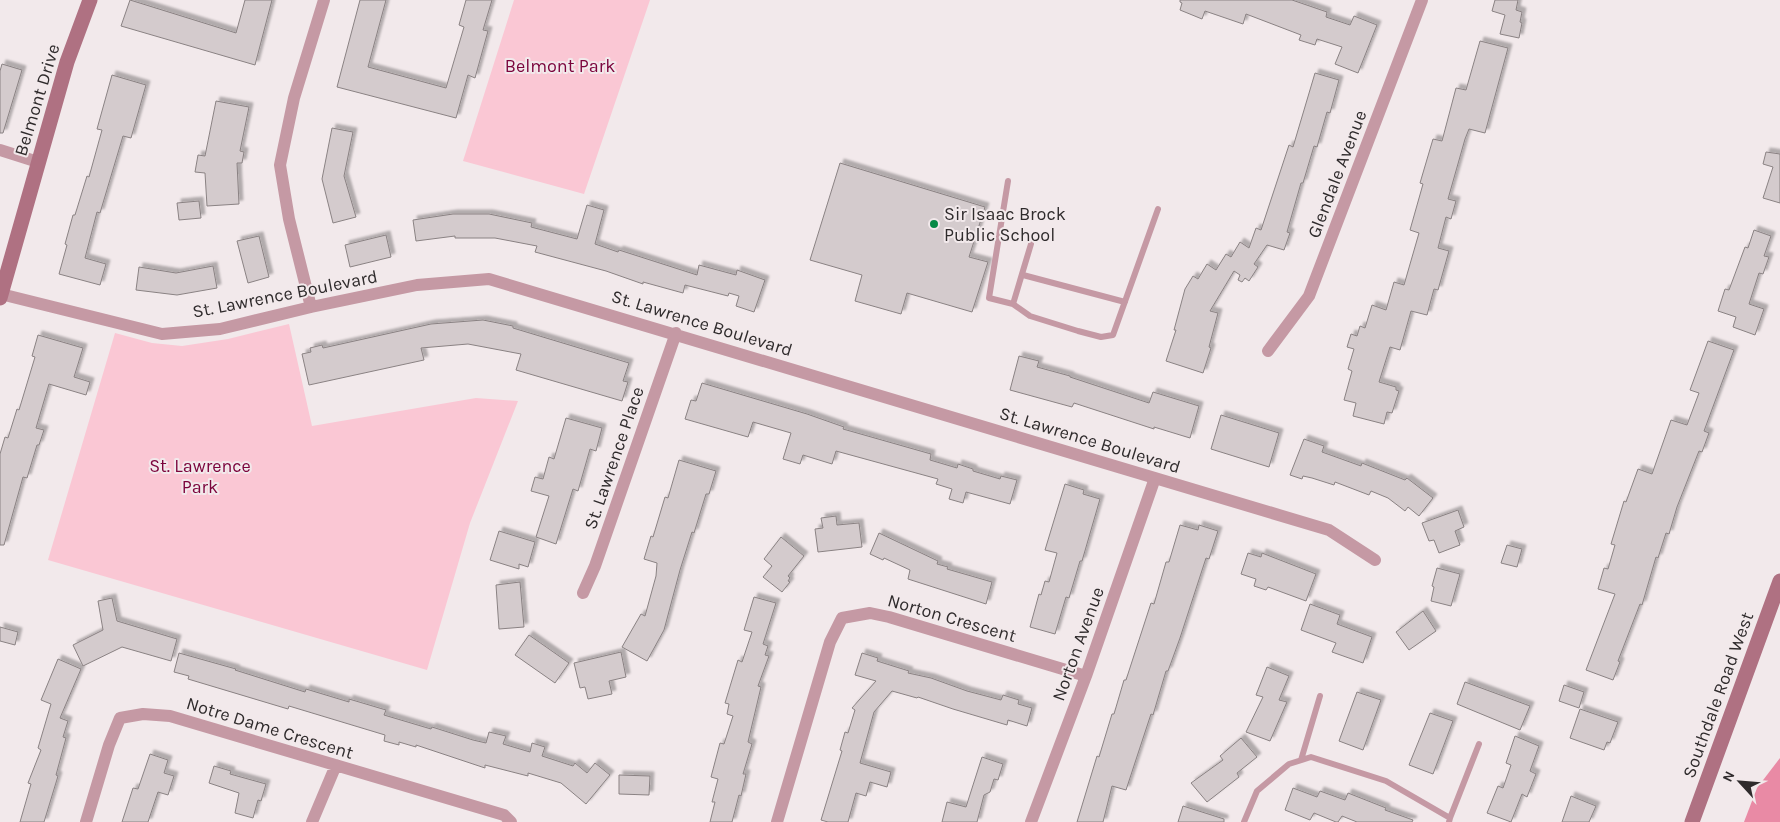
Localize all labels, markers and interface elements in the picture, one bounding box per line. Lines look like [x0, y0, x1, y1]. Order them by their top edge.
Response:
street label: Belmont Drive [10, 41, 64, 159]
park label: Belmont Park [505, 55, 615, 77]
street label: Glendale Avenue [1303, 107, 1371, 241]
place label: Sir Isaac Brock Public School [944, 203, 1066, 246]
marker: Sir Isaac Brock Public School [928, 218, 940, 230]
street label: St. Lawrence Boulevard [190, 265, 380, 323]
street label: St. Lawrence Boulevard [609, 285, 795, 361]
street label: St. Lawrence Place [579, 384, 649, 532]
street label: St. Lawrence Boulevard [997, 402, 1183, 478]
park label: St. Lawrence Park [149, 455, 251, 498]
street label: Norton Avenue [1047, 584, 1109, 704]
street label: Norton Crescent [885, 589, 1019, 647]
street label: Southdale Road West [1678, 609, 1758, 781]
street label: Notre Dame Crescent [184, 692, 356, 764]
north arrow [1715, 757, 1765, 807]
text: N [1719, 768, 1739, 785]

